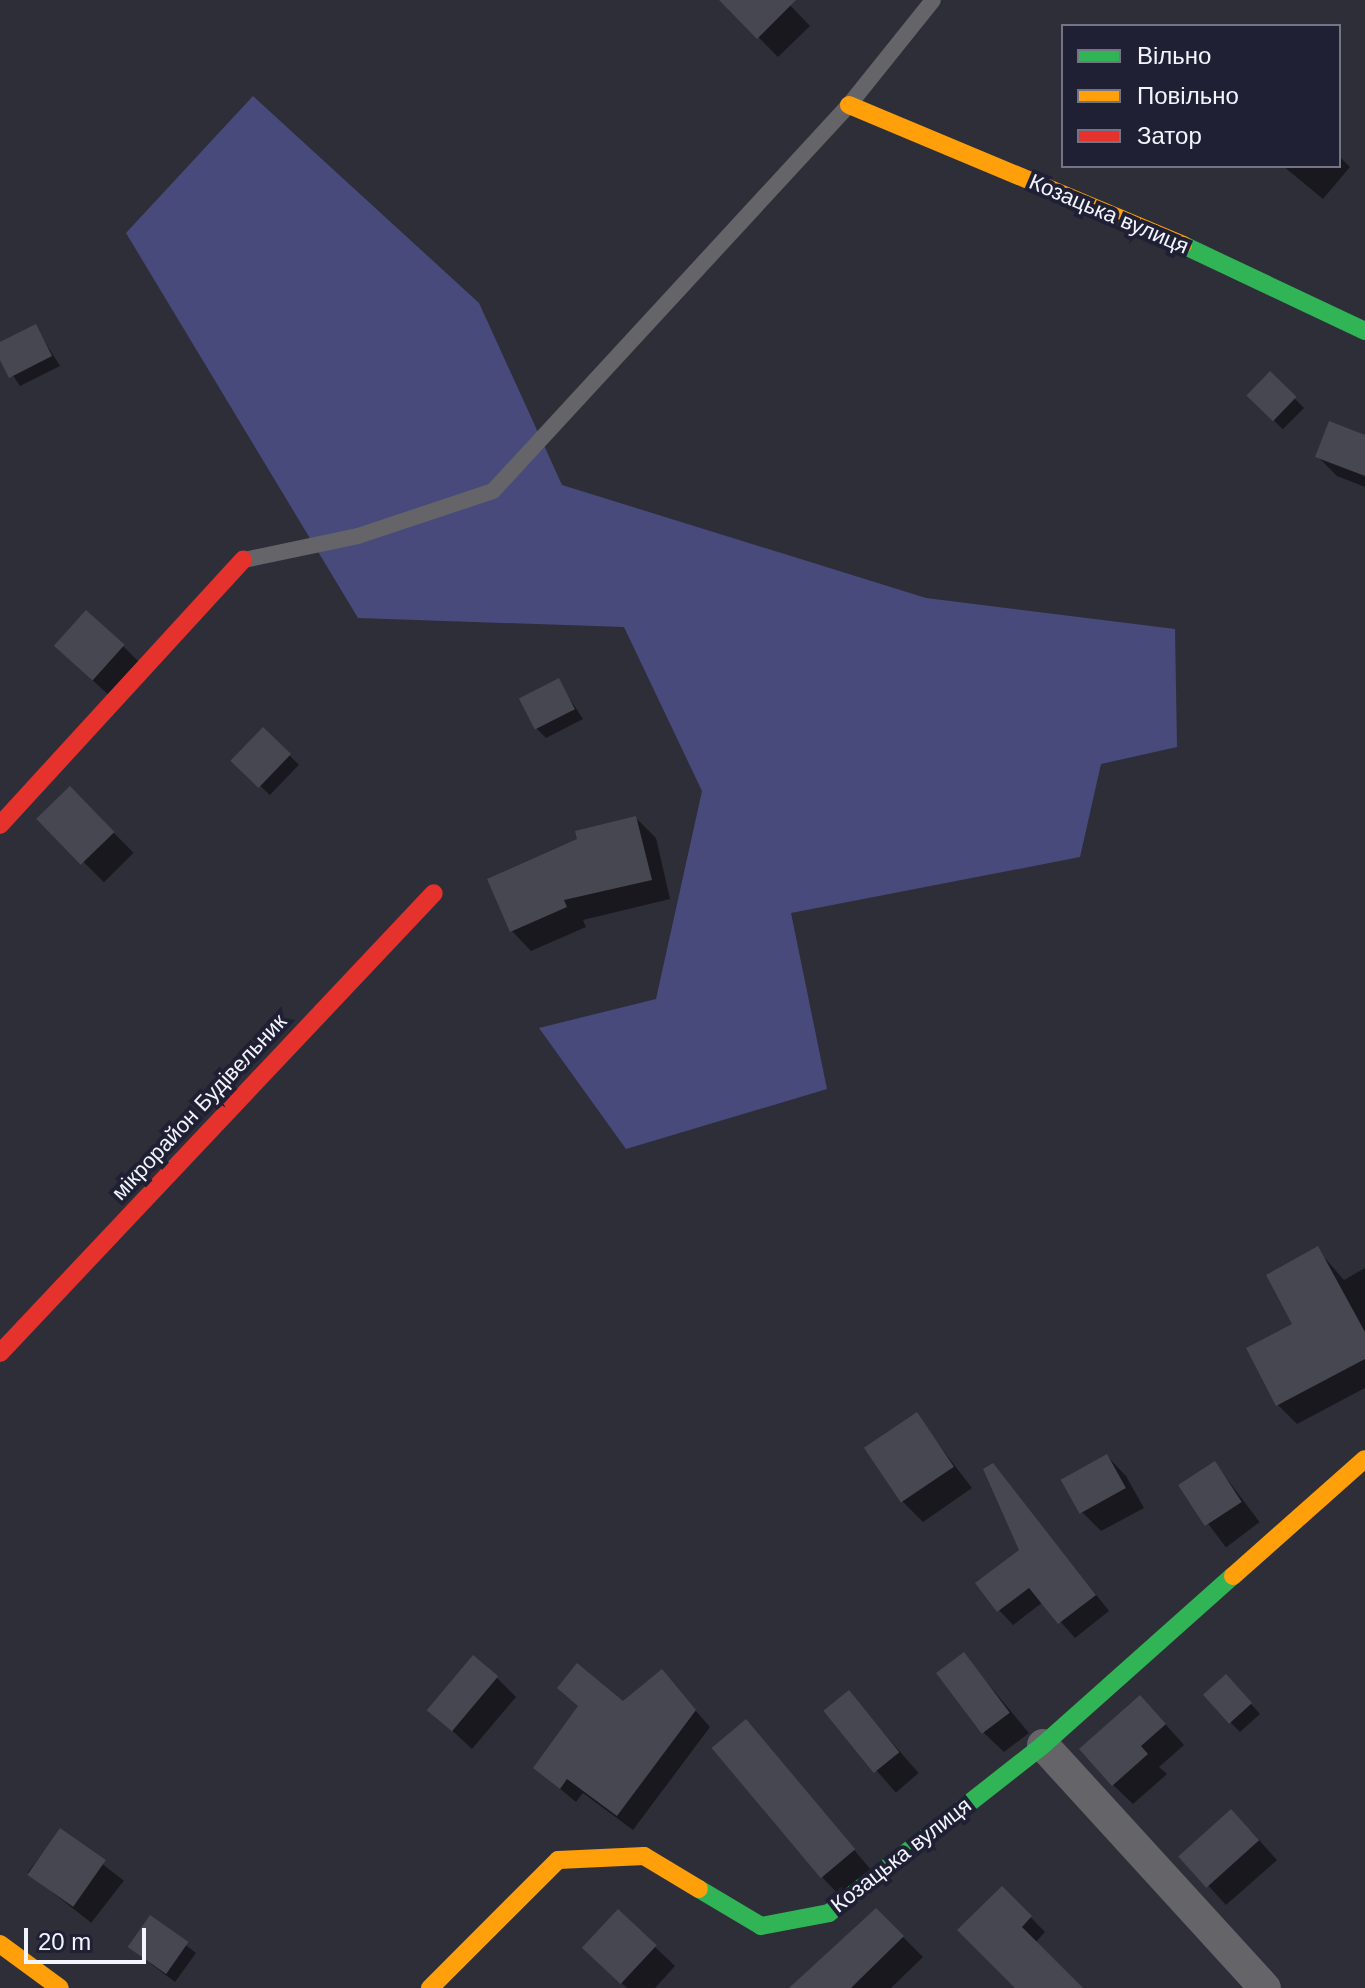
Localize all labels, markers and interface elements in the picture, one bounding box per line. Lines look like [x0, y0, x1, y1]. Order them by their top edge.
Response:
legend [1061, 24, 1341, 168]
text: Вільно [1137, 42, 1211, 69]
text: Повільно [1137, 82, 1239, 109]
text: Затор [1137, 122, 1202, 149]
street label: Козацька вулиця [1025, 168, 1193, 260]
street label: мікрорайон Будівельник [106, 1009, 292, 1205]
street label: Козацька вулиця [825, 1792, 977, 1918]
scale bar [28, 1912, 150, 1962]
text: 20 m [38, 1928, 91, 1955]

